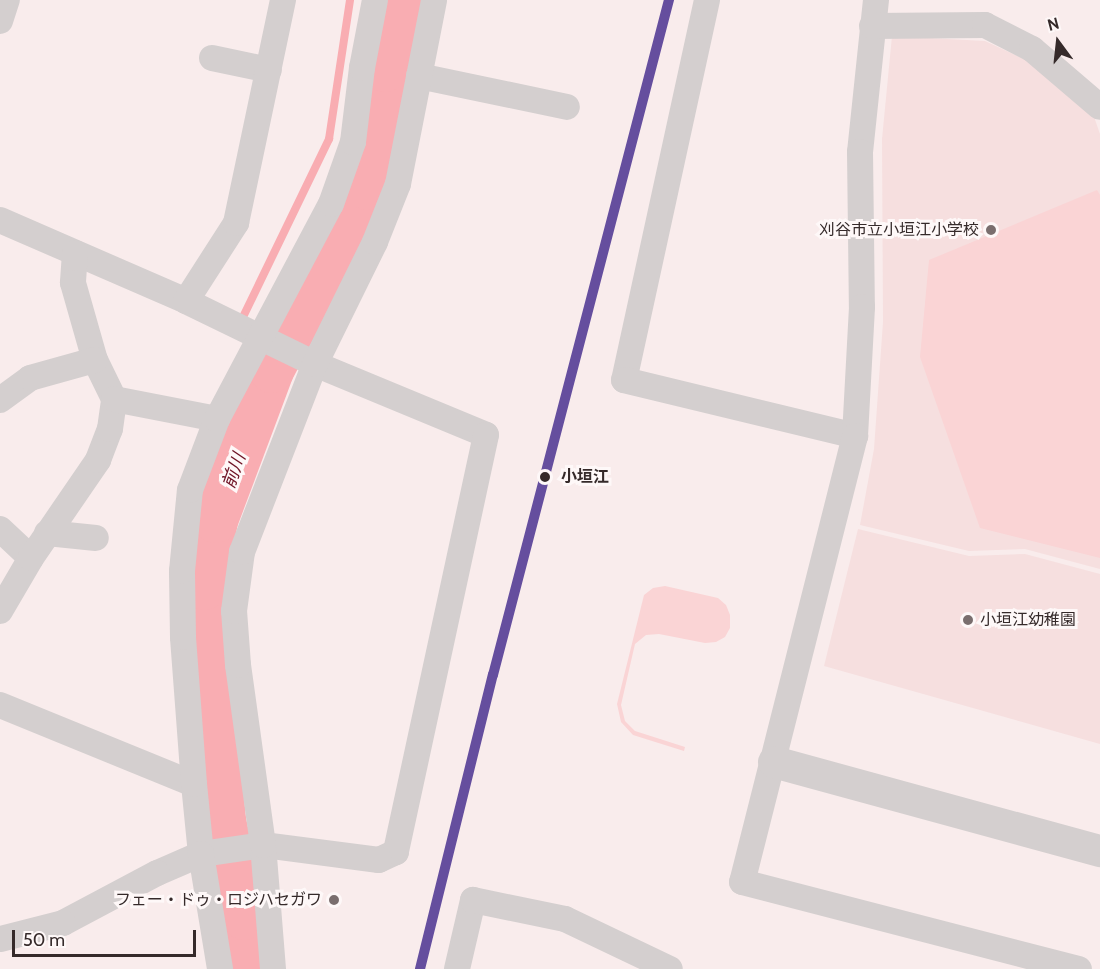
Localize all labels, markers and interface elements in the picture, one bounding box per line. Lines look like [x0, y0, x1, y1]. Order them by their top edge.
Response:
north arrow [1028, 12, 1088, 72]
text: N [1045, 13, 1061, 35]
place label: 刈谷市立小垣江小学校 [819, 220, 979, 240]
marker: 刈谷市立小垣江小学校 [984, 223, 998, 237]
water label: 前川 [218, 450, 250, 492]
marker: 小垣江 [534, 466, 556, 488]
place label: 小垣江 [561, 467, 609, 487]
place label: 小垣江幼稚園 [980, 610, 1076, 630]
marker: 小垣江幼稚園 [961, 613, 975, 627]
place label: フェー・ドゥ・ロジハセガワ [114, 890, 322, 910]
marker: フェー・ドゥ・ロジハセガワ [327, 893, 341, 907]
scale bar [15, 918, 200, 956]
text: 50 m [23, 929, 65, 951]

